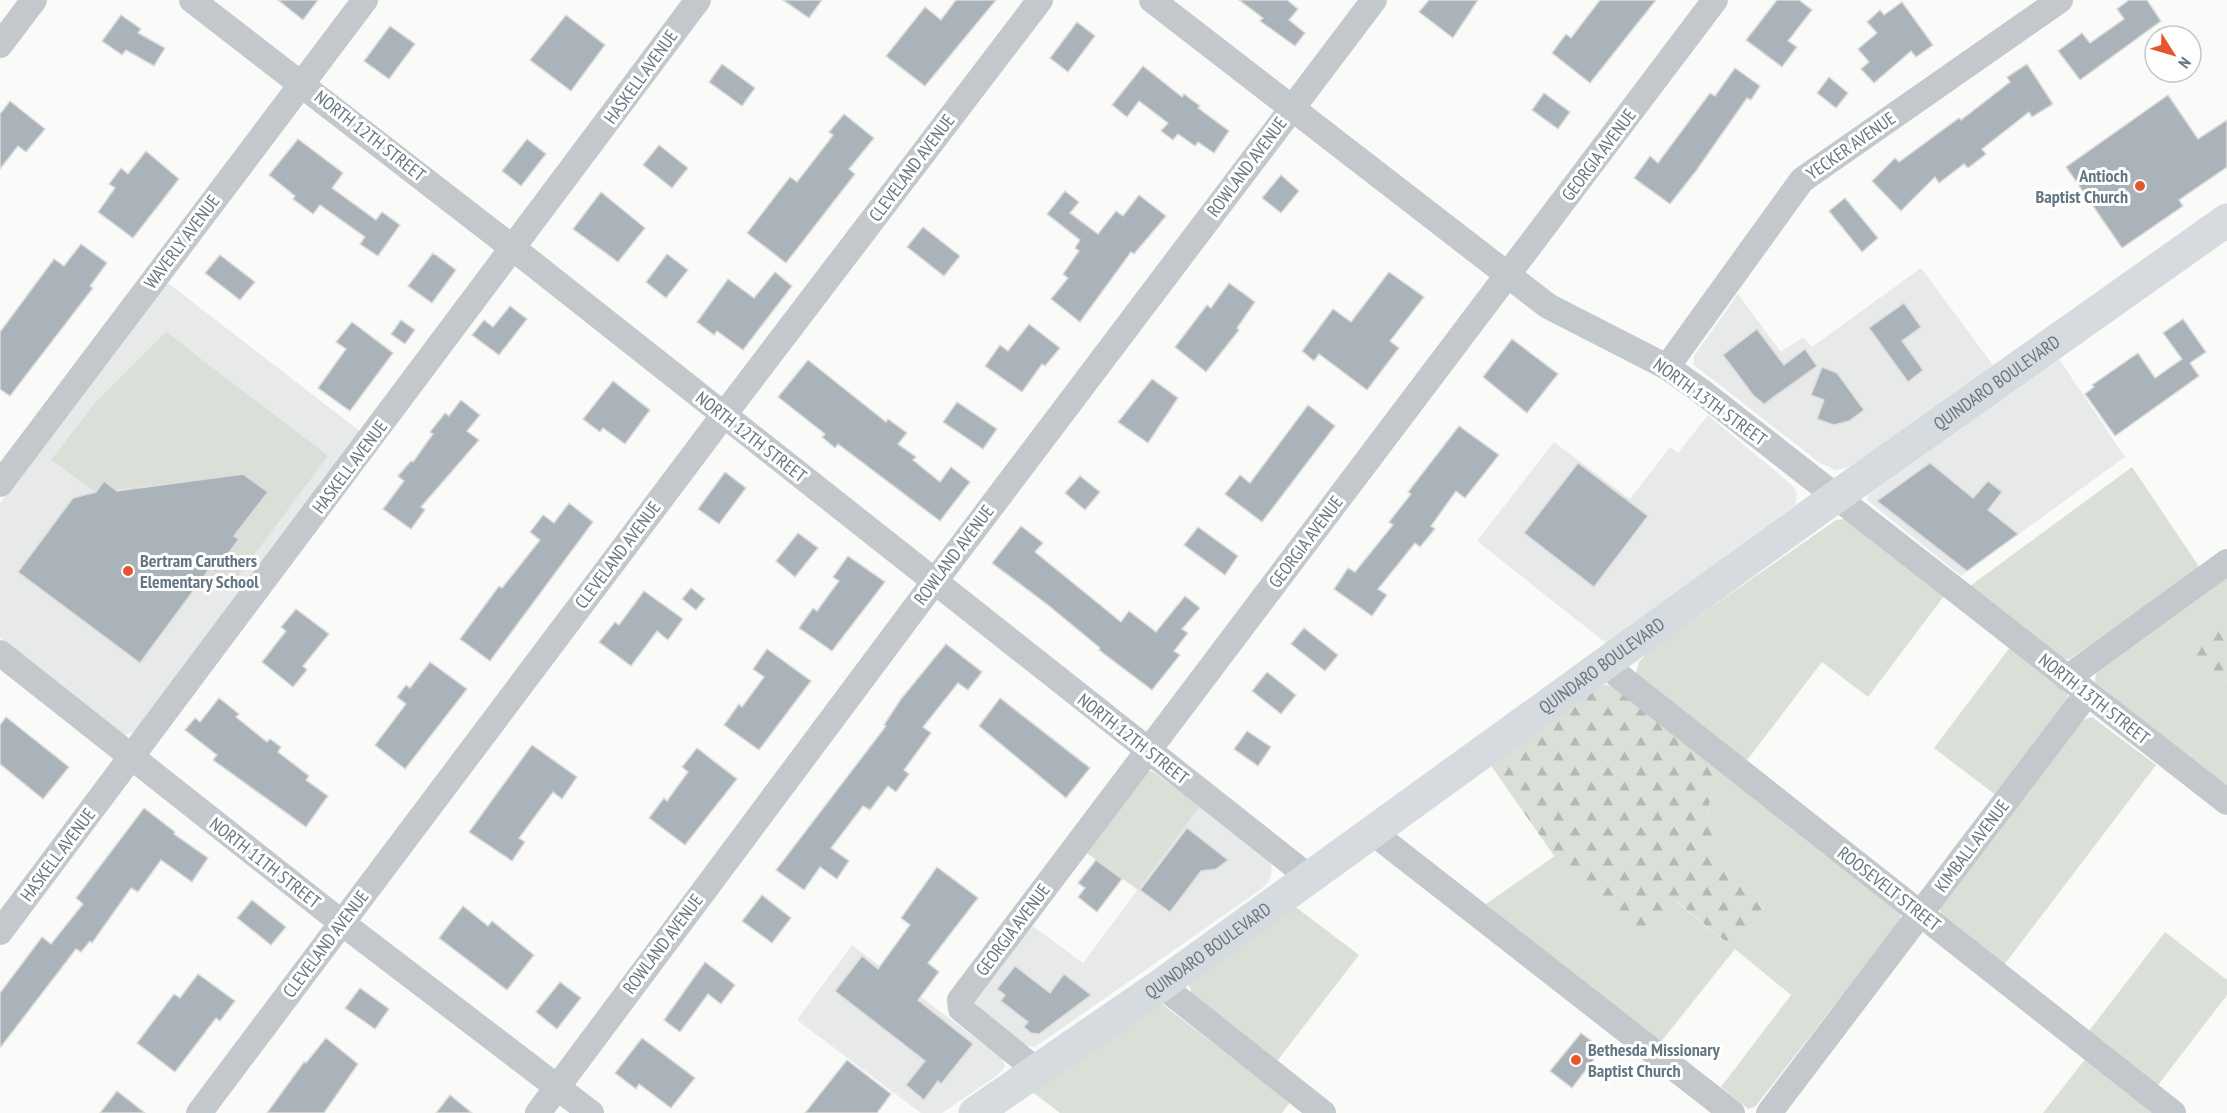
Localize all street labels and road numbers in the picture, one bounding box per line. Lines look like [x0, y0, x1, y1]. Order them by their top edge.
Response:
street label: HASKELL AVENUE [599, 25, 682, 128]
street label: NORTH 12TH STREET [310, 85, 430, 186]
street label: GEORGIA AVENUE [1556, 104, 1641, 205]
street label: YECKER AVENUE [1802, 107, 1900, 185]
street label: CLEVELAND AVENUE [864, 109, 960, 226]
street label: ROWLAND AVENUE [1202, 112, 1292, 221]
street label: WAVERLY AVENUE [139, 190, 224, 293]
street label: QUINDARO BOULEVARD [1929, 330, 2064, 435]
street label: NORTH 13TH STREET [1649, 353, 1771, 450]
street label: NORTH 12TH STREET [691, 386, 811, 487]
street label: HASKELL AVENUE [307, 416, 392, 518]
street label: GEORGIA AVENUE [1263, 491, 1348, 592]
street label: CLEVELAND AVENUE [570, 496, 666, 613]
street label: ROWLAND AVENUE [909, 500, 999, 609]
street label: QUINDARO BOULEVARD [1534, 612, 1669, 719]
street label: NORTH 13TH STREET [2034, 648, 2154, 749]
street label: NORTH 12TH STREET [1073, 688, 1193, 789]
street label: KIMBALL AVENUE [1929, 795, 2014, 896]
street label: HASKELL AVENUE [15, 804, 100, 906]
street label: NORTH 11TH STREET [205, 812, 325, 913]
street label: ROOSEVELT STREET [1833, 841, 1945, 936]
street label: GEORGIA AVENUE [970, 879, 1055, 980]
street label: CLEVELAND AVENUE [278, 885, 374, 1002]
street label: ROWLAND AVENUE [618, 889, 708, 998]
street label: QUINDARO BOULEVARD [1140, 897, 1275, 1004]

